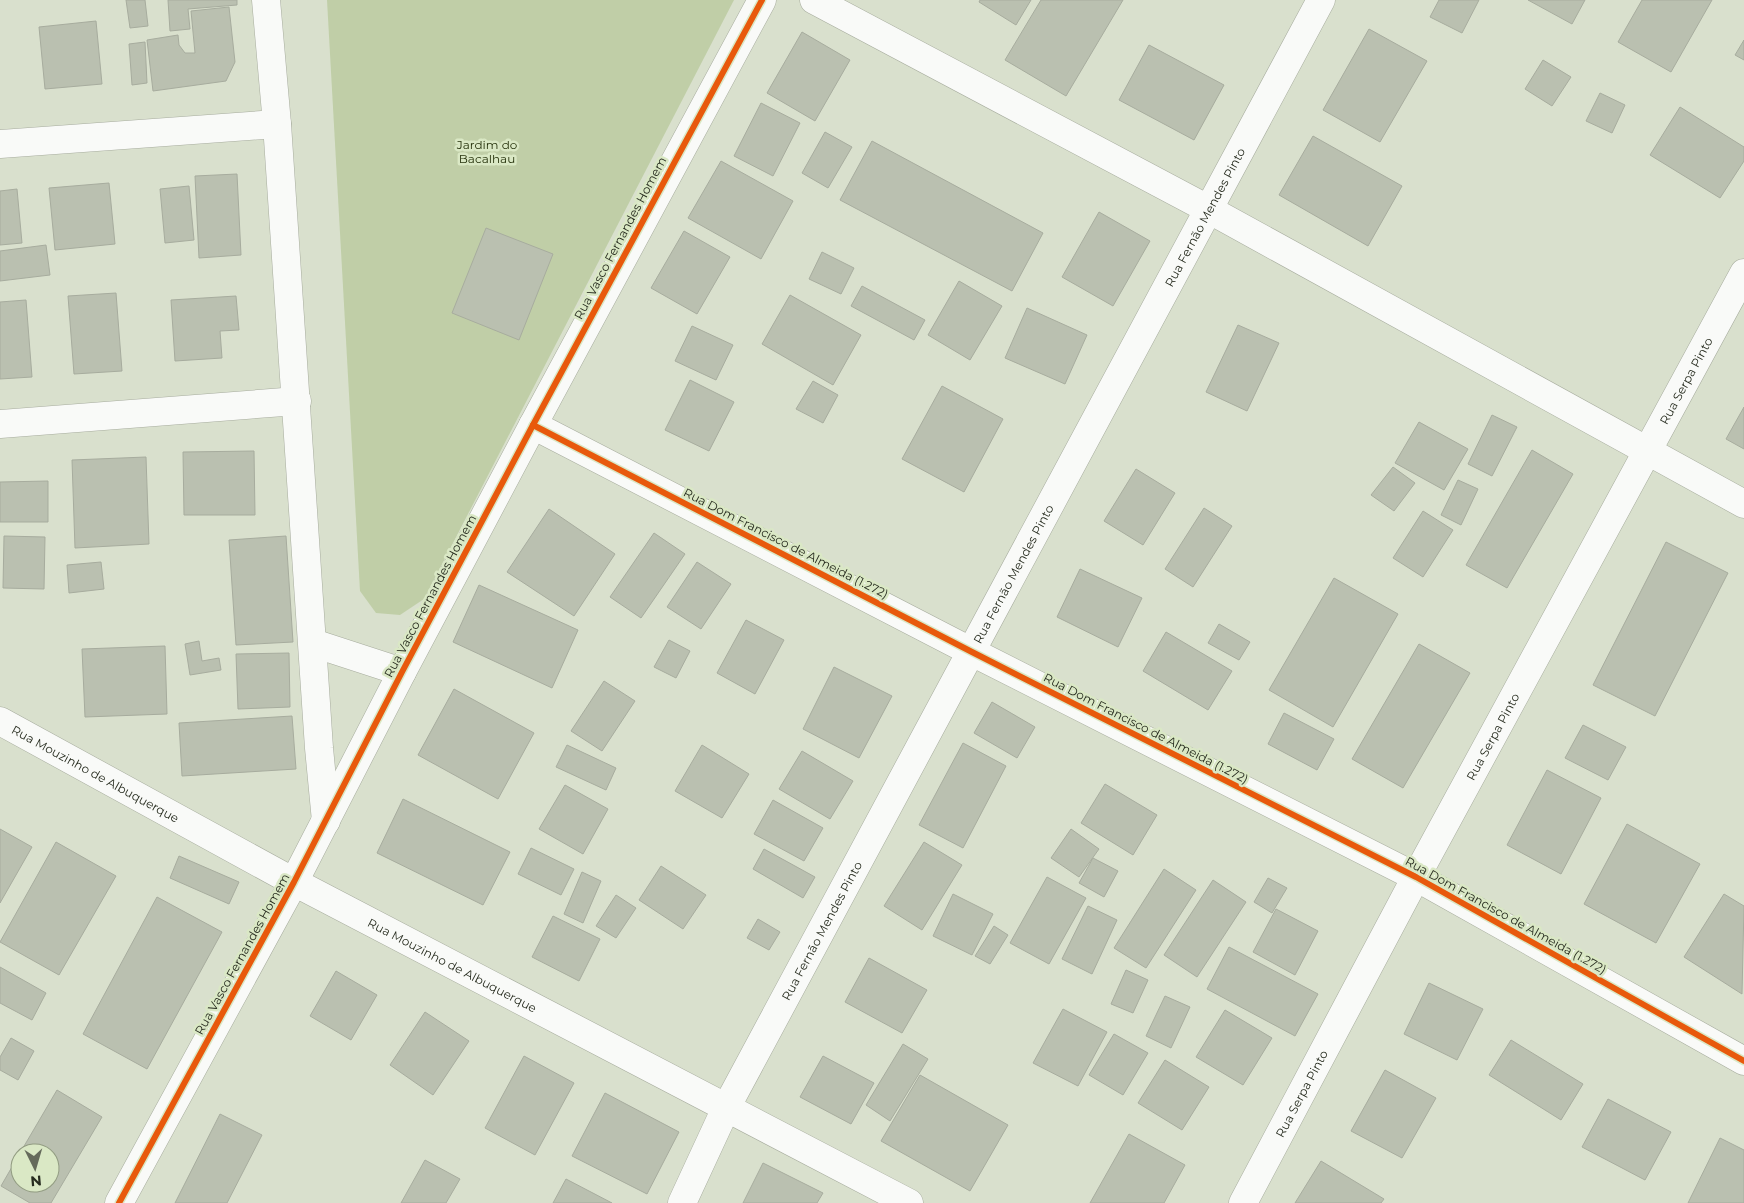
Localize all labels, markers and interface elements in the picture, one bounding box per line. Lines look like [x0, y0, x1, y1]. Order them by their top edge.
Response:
park label: Jardim do Bacalhau [456, 137, 517, 166]
street label: Rua Fernão Mendes Pinto [1161, 145, 1248, 289]
street label: Rua Vasco Fernandes Homem [571, 154, 669, 322]
street label: Rua Serpa Pinto [1656, 334, 1715, 427]
street label: Rua Dom Francisco de Almeida (1.272) [681, 485, 891, 601]
street label: Rua Fernão Mendes Pinto [969, 502, 1056, 646]
street label: Rua Vasco Fernandes Homem [381, 512, 479, 680]
street label: Rua Dom Francisco de Almeida (1.272) [1041, 670, 1251, 786]
street label: Rua Serpa Pinto [1463, 690, 1522, 783]
street label: Rua Mouzinho de Albuquerque [9, 721, 182, 825]
street label: Rua Dom Francisco de Almeida (1.272) [1403, 853, 1609, 977]
street label: Rua Fernão Mendes Pinto [778, 859, 865, 1003]
street label: Rua Vasco Fernandes Homem [191, 871, 293, 1037]
street label: Rua Mouzinho de Albuquerque [365, 914, 540, 1015]
street label: Rua Serpa Pinto [1272, 1047, 1330, 1140]
north arrow [10, 1143, 60, 1193]
text: N [30, 1171, 43, 1190]

